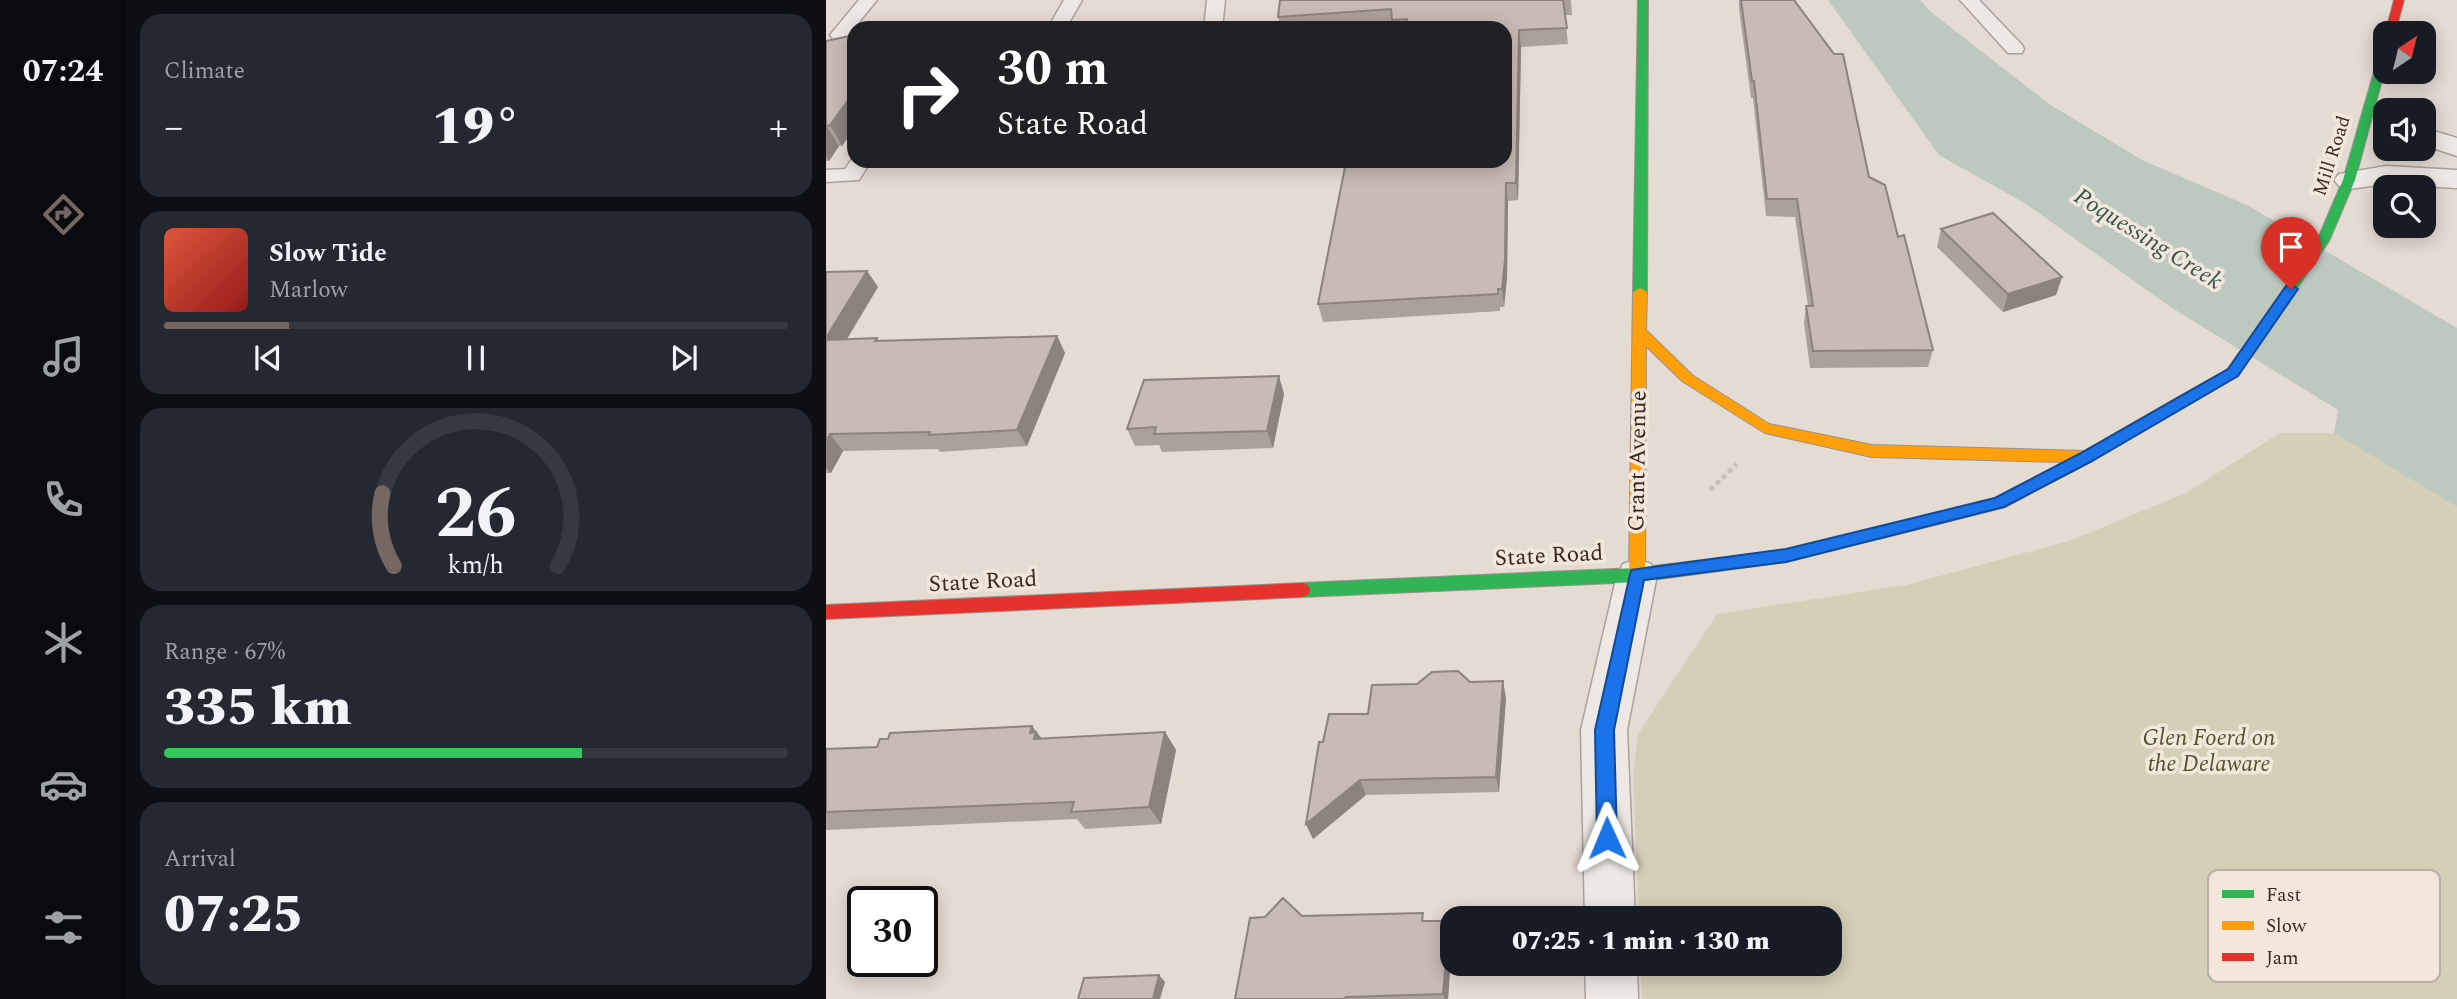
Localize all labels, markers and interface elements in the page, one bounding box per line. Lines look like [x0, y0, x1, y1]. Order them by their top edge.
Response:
north arrow [2373, 21, 2436, 84]
map controls [2373, 21, 2436, 238]
text: 30 m [997, 32, 1108, 107]
text: 07:24 [23, 47, 103, 96]
icon: right [882, 49, 973, 140]
text: Climate [164, 54, 245, 89]
text: 19° [432, 88, 520, 167]
button: sound [2373, 98, 2436, 161]
text: − [164, 99, 183, 157]
text: + [769, 99, 788, 157]
text: State Road [997, 100, 1148, 149]
street label: Mill Road [2305, 112, 2359, 200]
button: search [2373, 175, 2436, 238]
water label: Poquessing Creek [2067, 179, 2229, 299]
icon: directions [39, 190, 88, 239]
pin [2261, 217, 2321, 289]
icon: arrive [2272, 228, 2310, 266]
text: Slow Tide [269, 233, 387, 273]
text: Marlow [269, 273, 348, 308]
icon: music [39, 332, 88, 381]
icon: previous [249, 339, 287, 377]
icon: pause [457, 339, 495, 377]
icon: next [665, 339, 703, 377]
street label: Grant Avenue [1619, 390, 1657, 532]
text: 26 [435, 459, 517, 570]
icon: phone [39, 475, 88, 524]
street label: State Road [1494, 536, 1604, 576]
text: km/h [448, 546, 504, 584]
street label: State Road [928, 562, 1038, 602]
icon: climate [39, 618, 88, 667]
text: Range · 67% [164, 635, 285, 670]
text: 335 km [164, 669, 352, 748]
park label: Glen Foerd on the Delaware [2143, 721, 2275, 782]
icon: car [39, 760, 88, 809]
position arrow [1570, 801, 1644, 875]
text: Arrival [164, 842, 236, 877]
legend [2208, 870, 2440, 982]
text: 07:25 [164, 876, 303, 955]
text: Fast [2266, 881, 2302, 910]
speed limit sign: 30 [847, 886, 938, 977]
icon: filters [39, 903, 88, 952]
text: Slow [2266, 912, 2307, 941]
text: 07:25 · 1 min · 130 m [1512, 921, 1770, 961]
text: Jam [2266, 944, 2298, 973]

